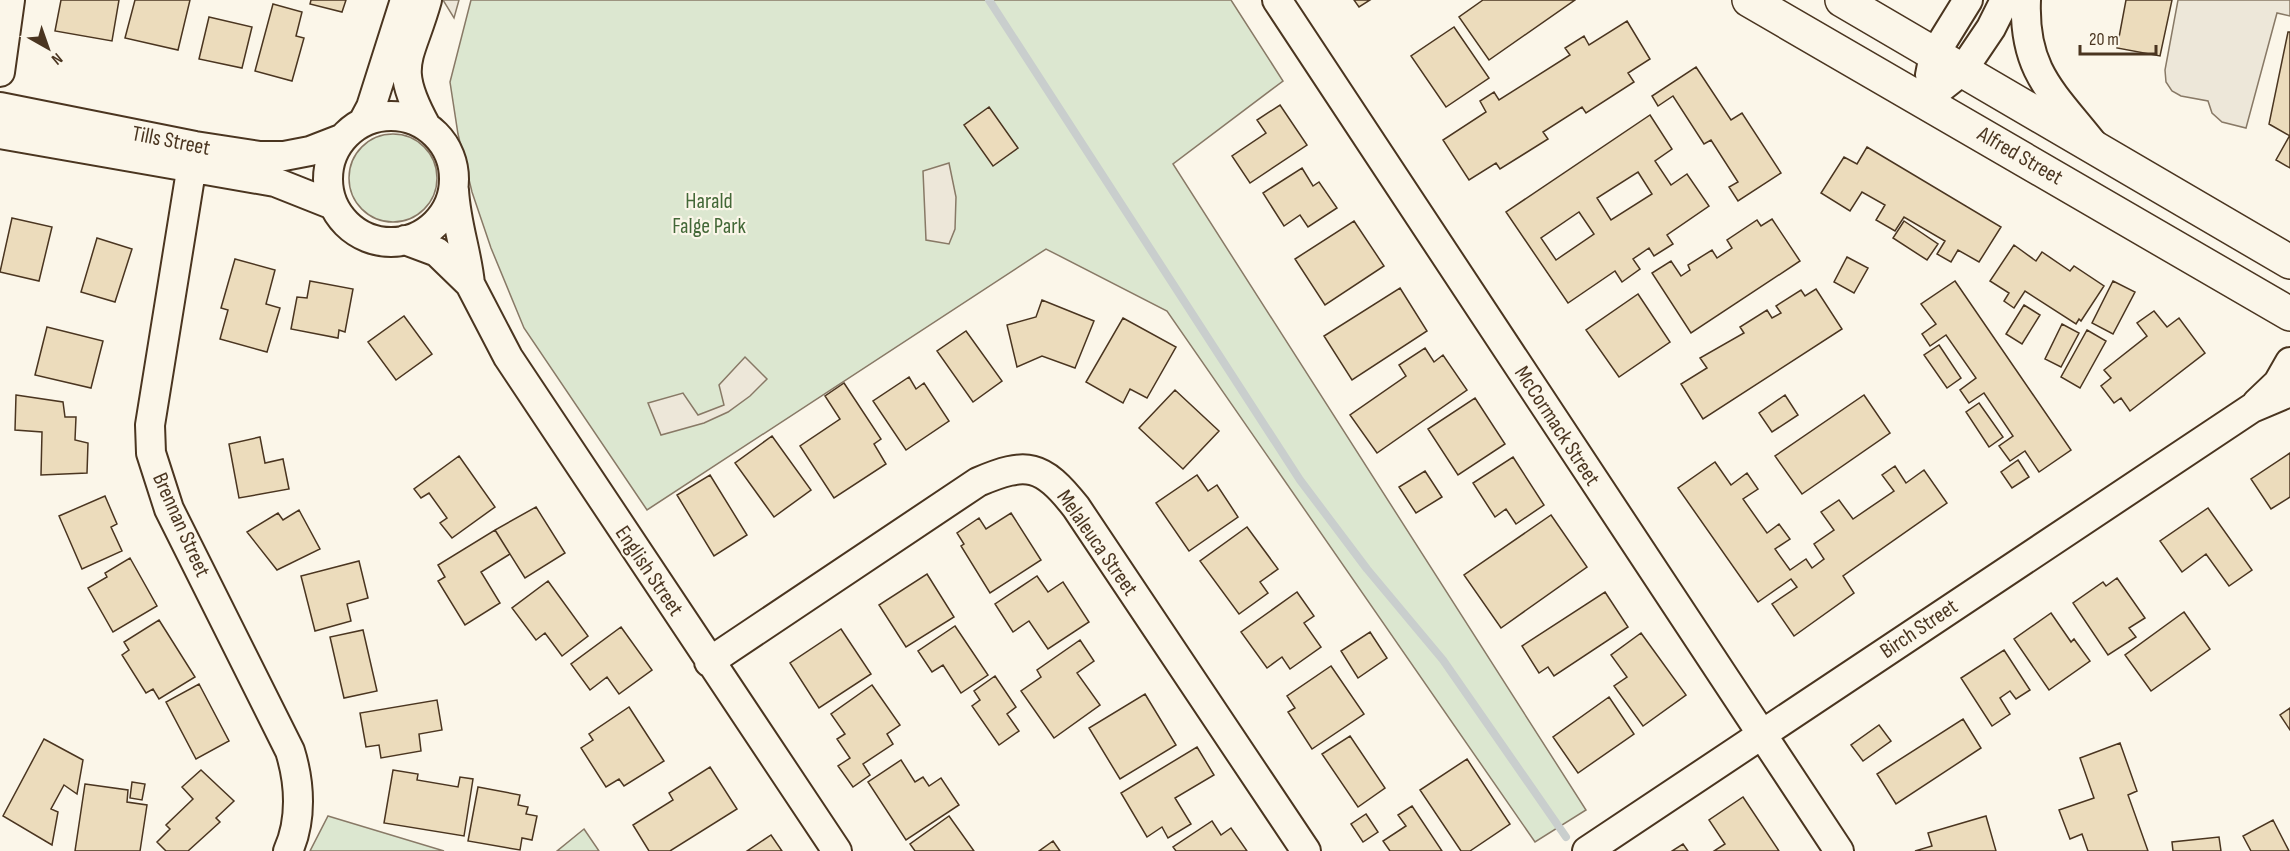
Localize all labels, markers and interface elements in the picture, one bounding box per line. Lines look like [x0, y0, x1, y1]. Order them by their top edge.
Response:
north arrow [18, 18, 78, 78]
scale bar [2080, 18, 2156, 56]
text: 20 m [2089, 29, 2119, 50]
text: N [47, 48, 66, 68]
street label: Tills Street [130, 120, 213, 162]
street label: Alfred Street [1972, 120, 2068, 191]
park label: Harald Falge Park [672, 188, 746, 240]
street label: McCormack Street [1508, 361, 1606, 491]
street label: Brennan Street [146, 469, 216, 582]
street label: Melaleuca Street [1051, 485, 1144, 602]
street label: English Street [609, 521, 689, 622]
street label: Birch Street [1875, 593, 1963, 665]

